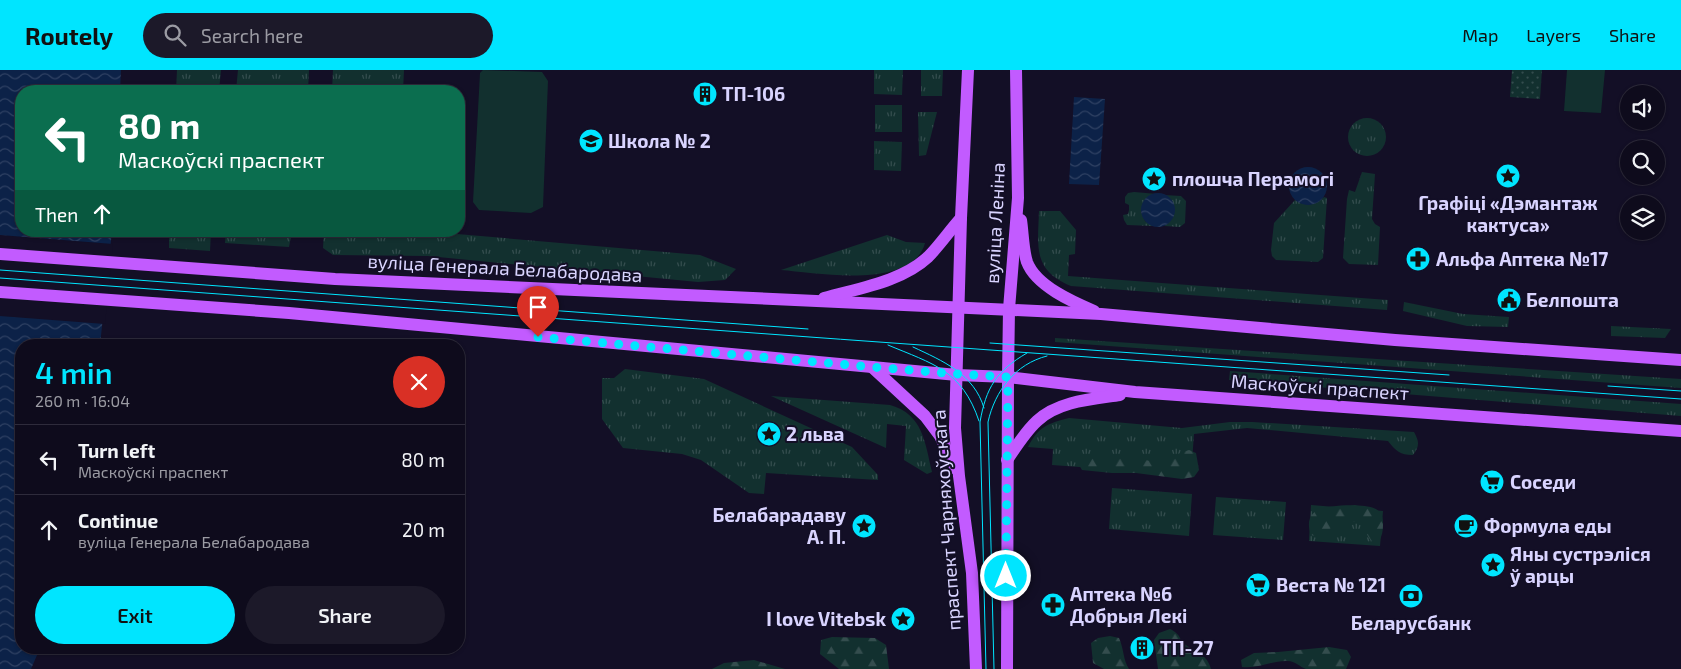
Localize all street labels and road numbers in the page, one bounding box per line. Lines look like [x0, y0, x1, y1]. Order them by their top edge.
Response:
street label: вуліца Леніна [980, 162, 1010, 284]
street label: вуліца Генерала Белабародава [367, 249, 643, 287]
street label: Маскоўскі праспект [1230, 369, 1410, 405]
street label: праспект Чарняхоўскага [926, 409, 966, 631]

